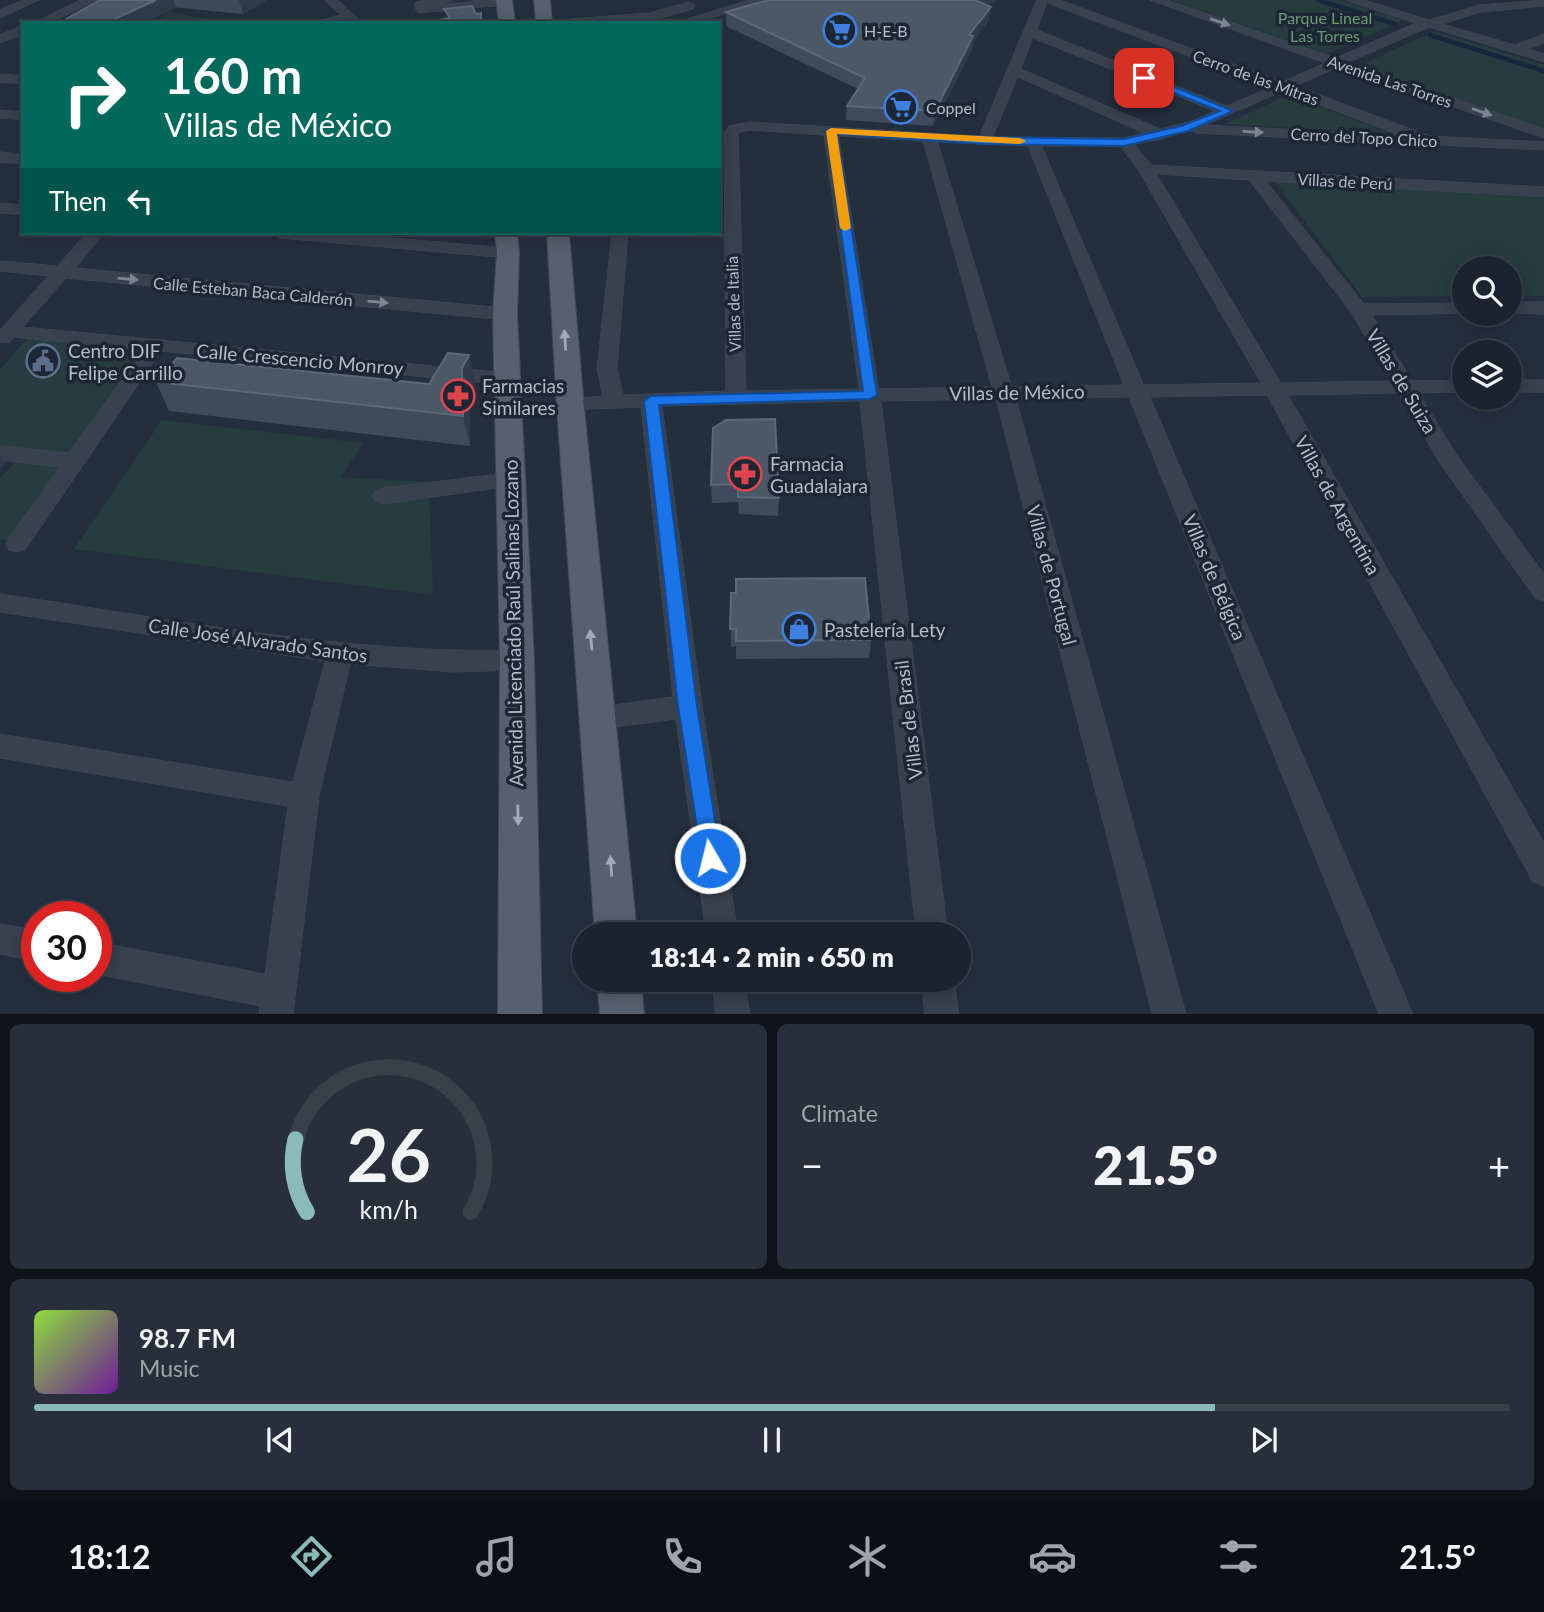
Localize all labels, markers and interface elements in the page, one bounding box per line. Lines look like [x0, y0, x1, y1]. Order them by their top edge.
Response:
park label: Parque Lineal Las Torres [1278, 8, 1372, 45]
supermarket icon: H-E-B [821, 11, 859, 49]
one-way arrow [1210, 17, 1231, 28]
place label: H-E-B [864, 21, 908, 40]
street label: Cerro de las Mitras [1190, 45, 1322, 109]
text: 160 m [164, 46, 302, 104]
pin [1114, 48, 1174, 108]
icon: right [49, 49, 140, 140]
street label: Avenida Las Torres [1325, 51, 1455, 111]
icon: arrive [1125, 59, 1163, 97]
supermarket icon: Coppel [882, 88, 920, 126]
place label: Coppel [926, 98, 976, 117]
text: Villas de México [164, 105, 392, 144]
one-way arrow [1471, 107, 1492, 118]
street label: Cerro del Topo Chico [1290, 124, 1438, 150]
one-way arrow [1242, 126, 1264, 137]
street label: Villas de Perú [1297, 169, 1393, 193]
icon: left [121, 182, 159, 220]
text: Then [49, 185, 107, 217]
street label: Villas de Italia [722, 256, 744, 352]
map controls [1452, 256, 1522, 410]
button: search [1452, 256, 1522, 326]
street label: Calle Esteban Baca Calderón [153, 273, 353, 309]
one-way arrow [117, 274, 139, 285]
one-way arrow [368, 297, 390, 308]
street label: Villas de Suiza [1362, 325, 1442, 437]
one-way arrow [559, 329, 570, 351]
street label: Calle Crescencio Monroy [196, 338, 405, 380]
place label: Centro DIF Felipe Carrillo [68, 339, 183, 384]
button: layers [1452, 340, 1522, 410]
public building icon: Centro DIF Felipe Carrillo [24, 342, 62, 380]
place label: Farmacias Similares [482, 374, 564, 419]
pharmacy icon: Farmacias Similares [439, 377, 477, 415]
street label: Villas de México [949, 379, 1085, 405]
street label: Villas de Argentina [1290, 431, 1386, 579]
place label: Farmacia Guadalajara [770, 452, 868, 497]
pharmacy icon: Farmacia Guadalajara [726, 455, 764, 493]
street label: Avenida Licenciado Raúl Salinas Lozano [499, 459, 527, 787]
street label: Villas de Portugal [1022, 502, 1082, 648]
street label: Villas de Bélgica [1178, 511, 1252, 643]
shop icon: Pastelería Lety [780, 610, 818, 648]
street label: Calle José Alvarado Santos [147, 613, 369, 667]
place label: Pastelería Lety [824, 618, 946, 641]
one-way arrow [585, 629, 596, 651]
street label: Villas de Brasil [889, 659, 927, 781]
one-way arrow [512, 804, 524, 826]
position arrow [673, 821, 747, 895]
one-way arrow [605, 855, 616, 877]
speed limit sign: 30 [21, 901, 112, 992]
text: 18:14 · 2 min · 650 m [649, 941, 894, 973]
text: Climate [801, 1099, 878, 1127]
text: 26 [346, 1111, 431, 1199]
text: 21.5° [1093, 1134, 1218, 1196]
text: − [801, 1142, 823, 1188]
text: + [1488, 1142, 1510, 1188]
text: km/h [359, 1194, 418, 1224]
text: 98.7 FM [139, 1322, 236, 1354]
text: Music [139, 1354, 199, 1382]
icon: previous [261, 1421, 299, 1459]
icon: pause [753, 1421, 791, 1459]
icon: next [1245, 1421, 1283, 1459]
icon: directions [287, 1532, 336, 1581]
icon: music [472, 1532, 521, 1581]
icon: phone [658, 1532, 707, 1581]
icon: climate [843, 1532, 892, 1581]
icon: car [1028, 1532, 1077, 1581]
icon: filters [1214, 1532, 1263, 1581]
text: 18:12 [68, 1537, 151, 1576]
text: 21.5° [1399, 1537, 1476, 1576]

